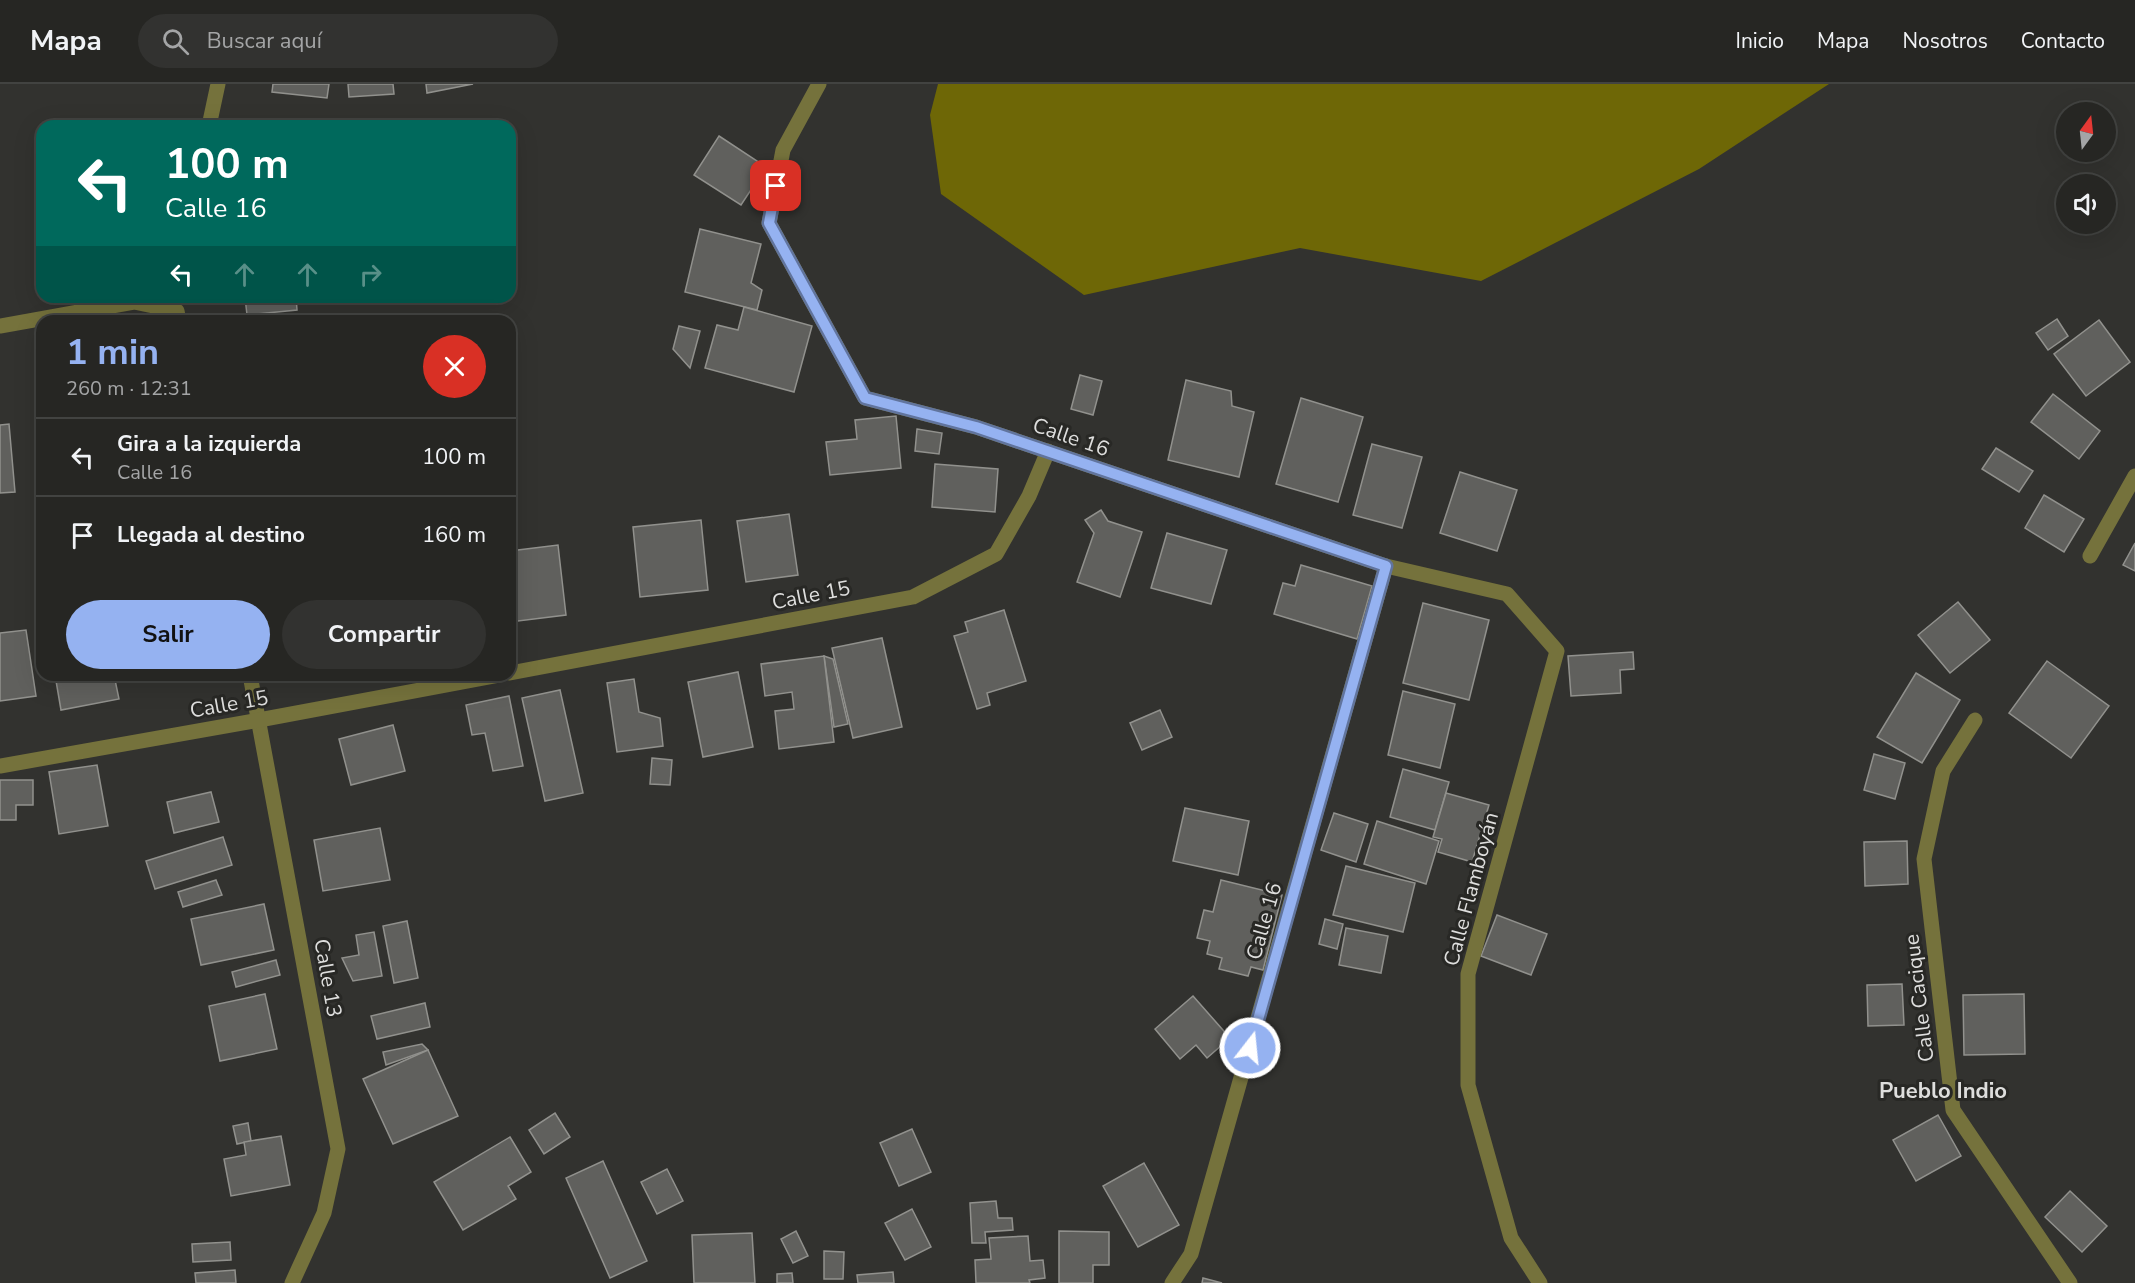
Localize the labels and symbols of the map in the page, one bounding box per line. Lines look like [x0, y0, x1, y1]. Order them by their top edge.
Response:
north arrow [2056, 102, 2116, 162]
pin [750, 160, 801, 211]
street label: Calle 16 [1029, 411, 1113, 463]
street label: Calle 15 [770, 574, 852, 616]
street label: Calle 15 [188, 683, 270, 725]
street label: Calle Flamboyán [1437, 809, 1505, 969]
street label: Calle 16 [1240, 879, 1288, 963]
street label: Calle Cacique [1897, 933, 1941, 1063]
street label: Calle 13 [307, 937, 349, 1019]
position arrow [1218, 1016, 1282, 1080]
district label: Pueblo Indio [1879, 1076, 2007, 1106]

